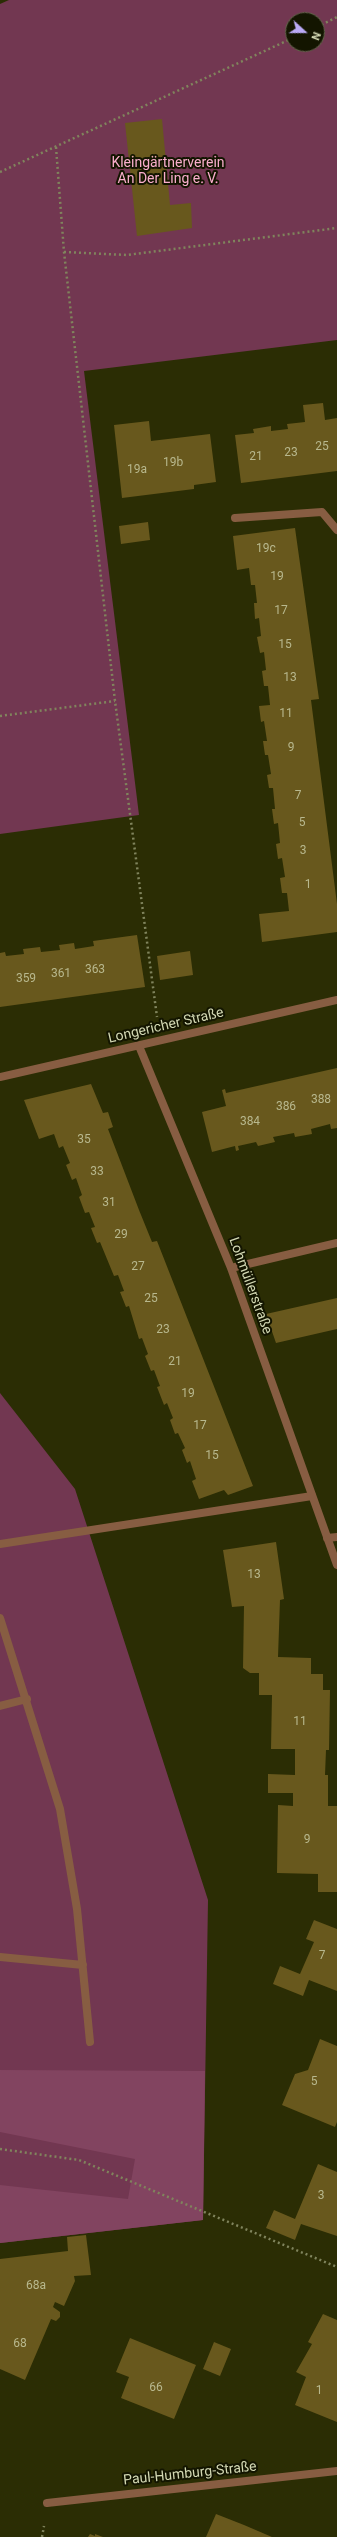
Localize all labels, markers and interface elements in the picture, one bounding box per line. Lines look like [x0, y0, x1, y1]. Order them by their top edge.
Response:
north arrow [285, 12, 325, 52]
text: N [308, 30, 323, 42]
park label: Kleingärtnerverein An Der Ling e. V. [111, 155, 225, 188]
house number: 25 [315, 440, 329, 454]
house number: 23 [284, 446, 298, 460]
house number: 21 [249, 450, 263, 464]
house number: 19b [163, 456, 183, 470]
house number: 19a [127, 463, 147, 477]
house number: 19c [256, 542, 276, 556]
house number: 19 [270, 570, 284, 584]
house number: 17 [274, 604, 288, 618]
house number: 15 [278, 638, 292, 652]
house number: 13 [283, 671, 297, 685]
house number: 11 [279, 707, 293, 721]
house number: 9 [288, 741, 294, 755]
house number: 7 [295, 789, 301, 803]
house number: 5 [299, 816, 305, 830]
house number: 3 [300, 844, 306, 858]
house number: 1 [305, 878, 311, 892]
house number: 363 [85, 963, 105, 977]
house number: 361 [51, 967, 71, 981]
house number: 359 [16, 972, 36, 986]
street label: Longericher Straße [107, 1005, 225, 1047]
house number: 388 [311, 1093, 331, 1107]
house number: 386 [276, 1100, 296, 1114]
house number: 384 [240, 1115, 260, 1129]
house number: 35 [77, 1133, 91, 1147]
house number: 33 [90, 1165, 104, 1179]
house number: 31 [102, 1196, 116, 1210]
house number: 29 [114, 1228, 128, 1242]
street label: Lohmüllerstraße [225, 1235, 275, 1337]
house number: 27 [131, 1260, 145, 1274]
house number: 25 [144, 1292, 158, 1306]
house number: 23 [156, 1323, 170, 1337]
house number: 21 [168, 1355, 182, 1369]
house number: 19 [181, 1387, 195, 1401]
house number: 17 [193, 1419, 207, 1433]
house number: 15 [205, 1449, 219, 1463]
house number: 13 [247, 1568, 261, 1582]
house number: 11 [293, 1715, 307, 1729]
house number: 9 [304, 1833, 310, 1847]
house number: 7 [319, 1949, 325, 1963]
house number: 5 [311, 2075, 317, 2089]
house number: 3 [318, 2189, 324, 2203]
house number: 68a [26, 2279, 46, 2293]
house number: 68 [13, 2337, 27, 2351]
house number: 66 [149, 2381, 163, 2395]
house number: 1 [316, 2384, 322, 2398]
street label: Paul-Humburg-Straße [122, 2459, 258, 2489]

